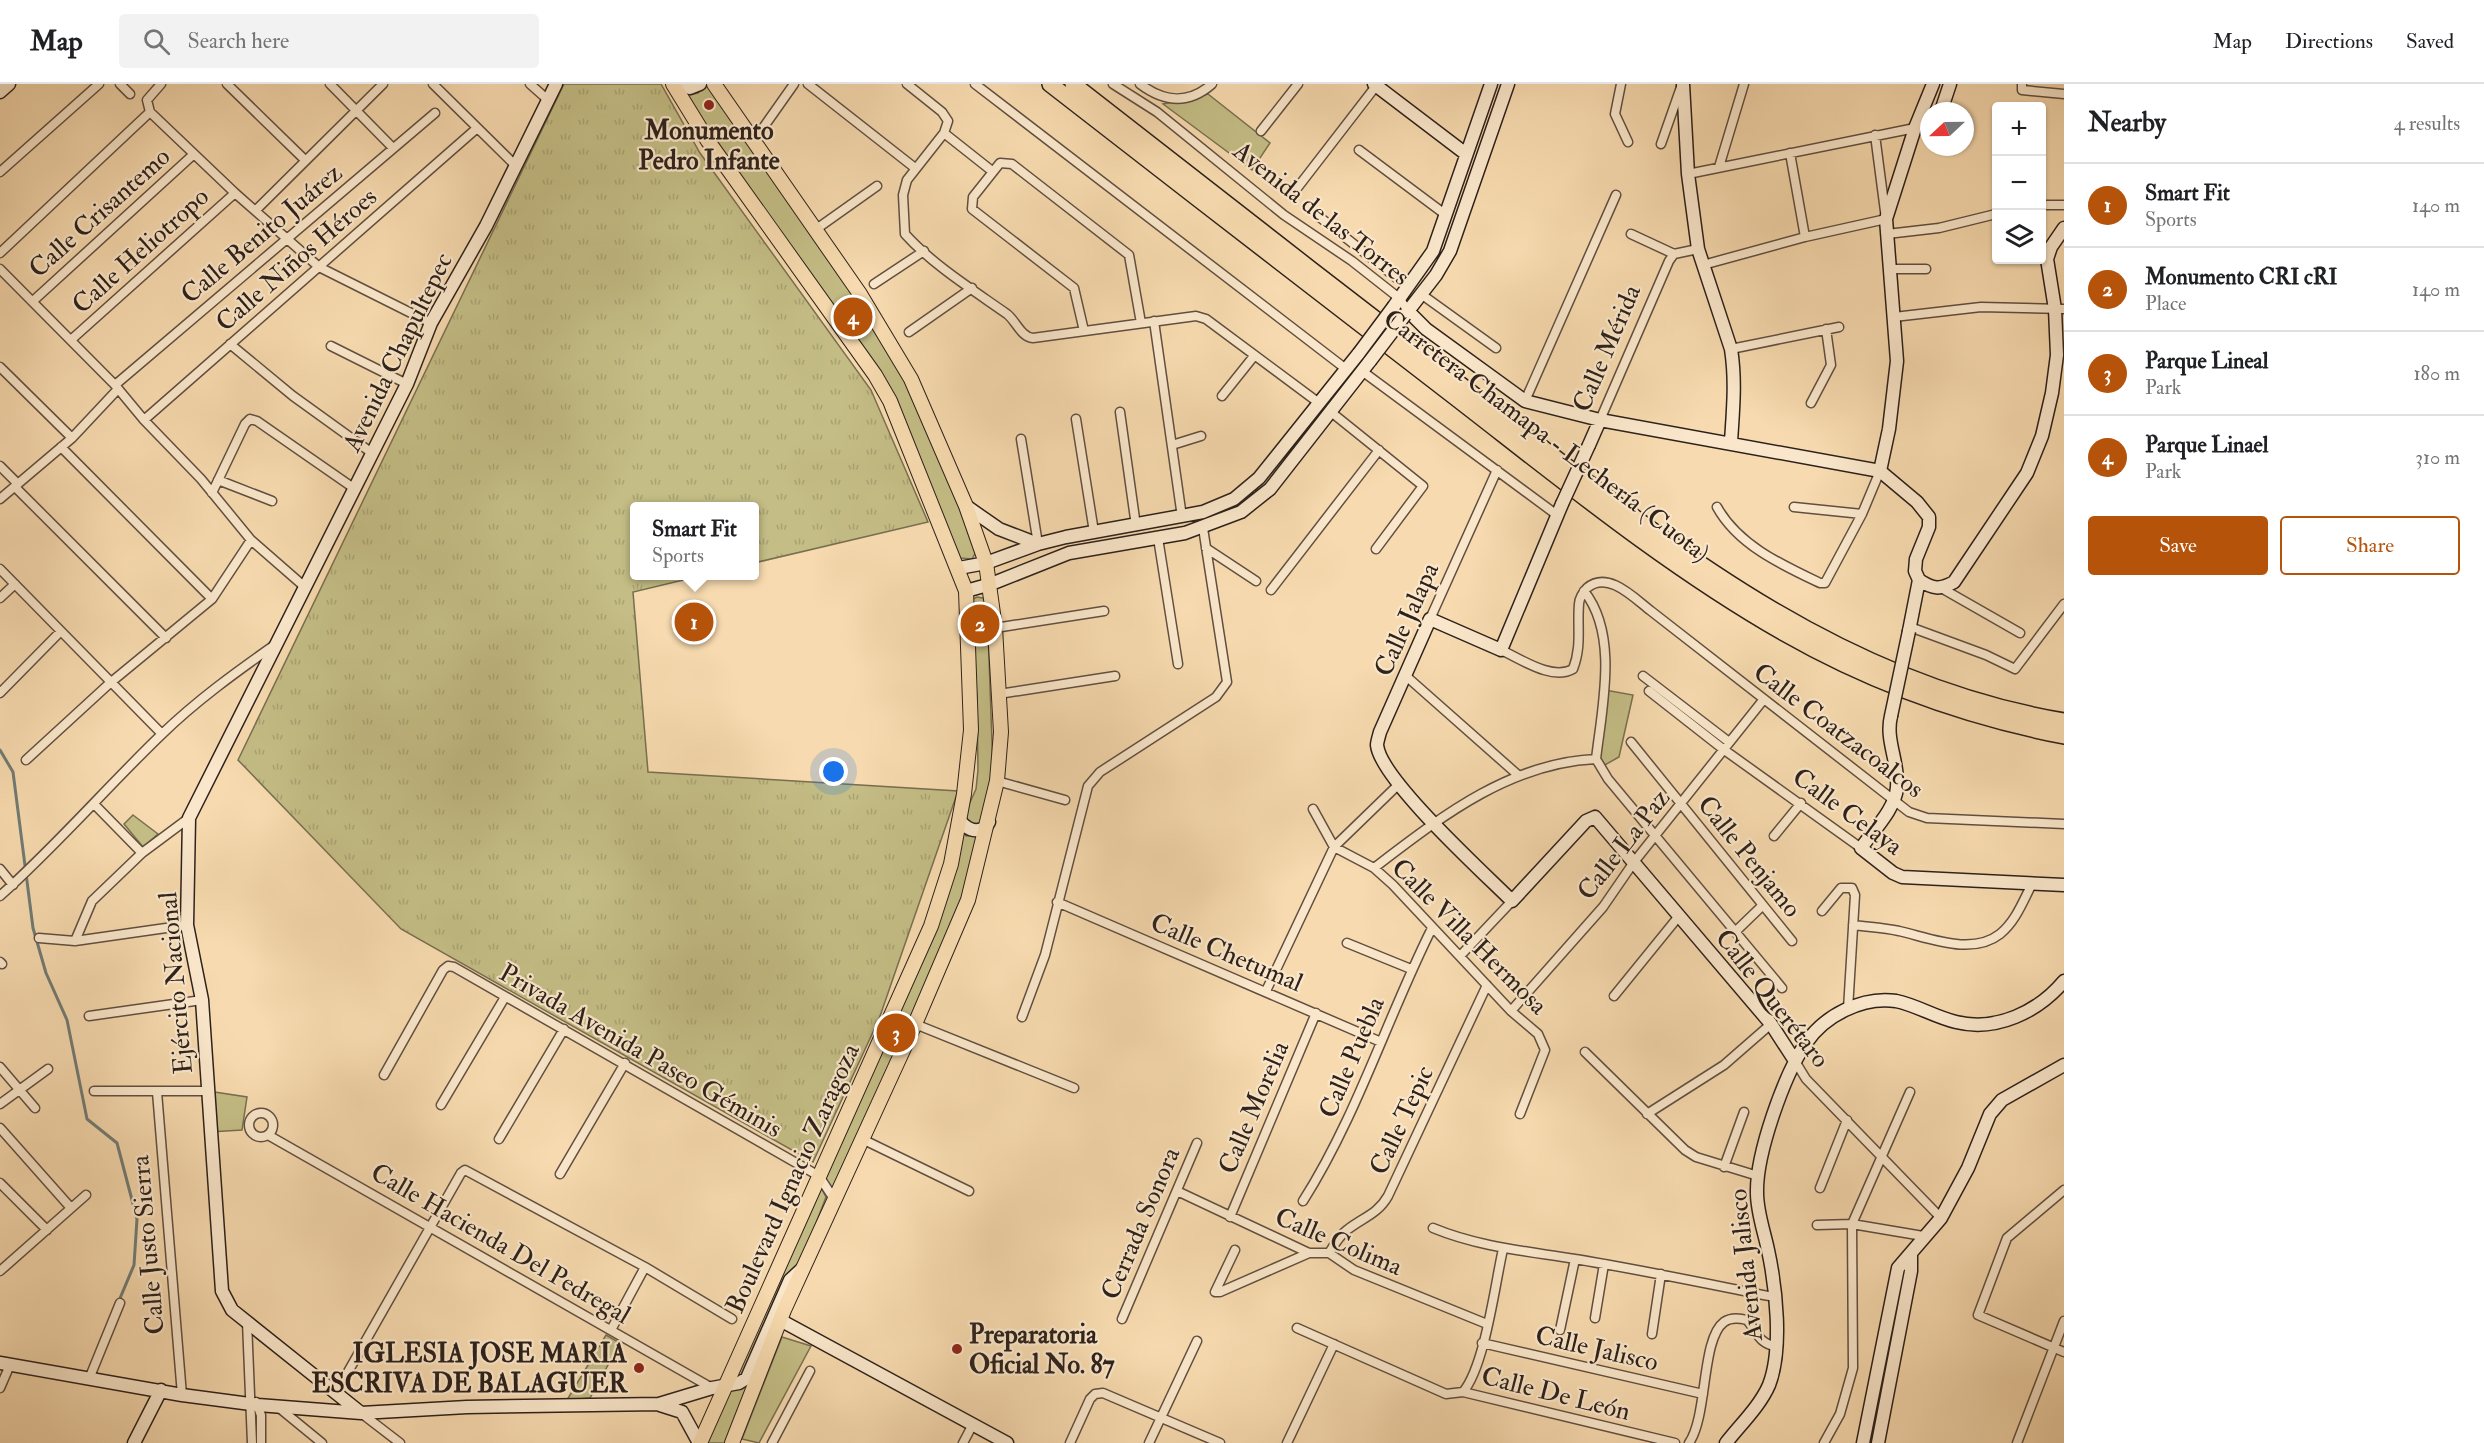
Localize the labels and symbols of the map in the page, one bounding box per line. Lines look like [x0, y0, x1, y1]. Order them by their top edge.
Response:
marker: Monumento Pedro Infante [702, 98, 716, 112]
north arrow [1920, 102, 1974, 156]
place label: Monumento Pedro Infante [638, 115, 780, 177]
street label: Avenida de las Torres [1226, 134, 1416, 293]
street label: Calle Crisantemo [22, 141, 177, 285]
street label: Calle Benito Juárez [174, 157, 349, 311]
street label: Calle Heliotropo [66, 181, 216, 321]
street label: Calle Niños Héroes [209, 181, 384, 338]
street label: Avenida Chapultepec [336, 248, 461, 458]
street label: Calle Mérida [1566, 280, 1648, 417]
pin: 4 [834, 294, 872, 340]
street label: Carretera Chamapa - Lechería (Cuota) [1376, 303, 1716, 570]
street label: Calle Jalapa [1368, 557, 1447, 682]
pin: 1 [674, 600, 714, 644]
pin: 2 [960, 602, 1000, 646]
street label: Calle Coatzacoalcos [1747, 656, 1930, 805]
your location [819, 757, 848, 786]
street label: Calle Celaya [1786, 761, 1909, 863]
street label: Calle La Paz [1571, 782, 1677, 906]
street label: Calle Penjamo [1690, 789, 1808, 924]
street label: Calle Villa Hermosa [1385, 852, 1554, 1022]
street label: Ejército Nacional [152, 890, 200, 1075]
street label: Calle Chetumal [1146, 907, 1308, 999]
street label: Calle Querétaro [1708, 923, 1836, 1074]
street label: Privada Avenida Paseo Géminis [493, 957, 788, 1145]
street label: Calle Puebla [1312, 992, 1392, 1123]
pin: 3 [876, 1010, 916, 1056]
street label: Calle Morelia [1212, 1036, 1296, 1179]
street label: Boulevard Ignacio Zaragoza [719, 1038, 867, 1318]
street label: Calle Tepic [1363, 1061, 1442, 1180]
street label: Cerrada Sonora [1095, 1142, 1187, 1304]
street label: Calle Justo Sierra [124, 1154, 172, 1336]
street label: Calle Hacienda Del Pedregal [365, 1156, 636, 1332]
street label: Avenida Jalisco [1722, 1187, 1770, 1344]
street label: Calle Colima [1270, 1201, 1407, 1283]
place label: Preparatoria Oficial No. 87 [969, 1319, 1115, 1381]
street label: Calle Jalisco [1532, 1319, 1661, 1379]
place label: IGLESIA JOSE MARIA ESCRIVA DE BALAGUER [311, 1338, 628, 1400]
marker: Preparatoria Oficial No. 87 [950, 1342, 964, 1356]
street label: Calle De León [1478, 1360, 1634, 1428]
marker: IGLESIA JOSE MARIA ESCRIVA DE BALAGUER [632, 1361, 646, 1375]

